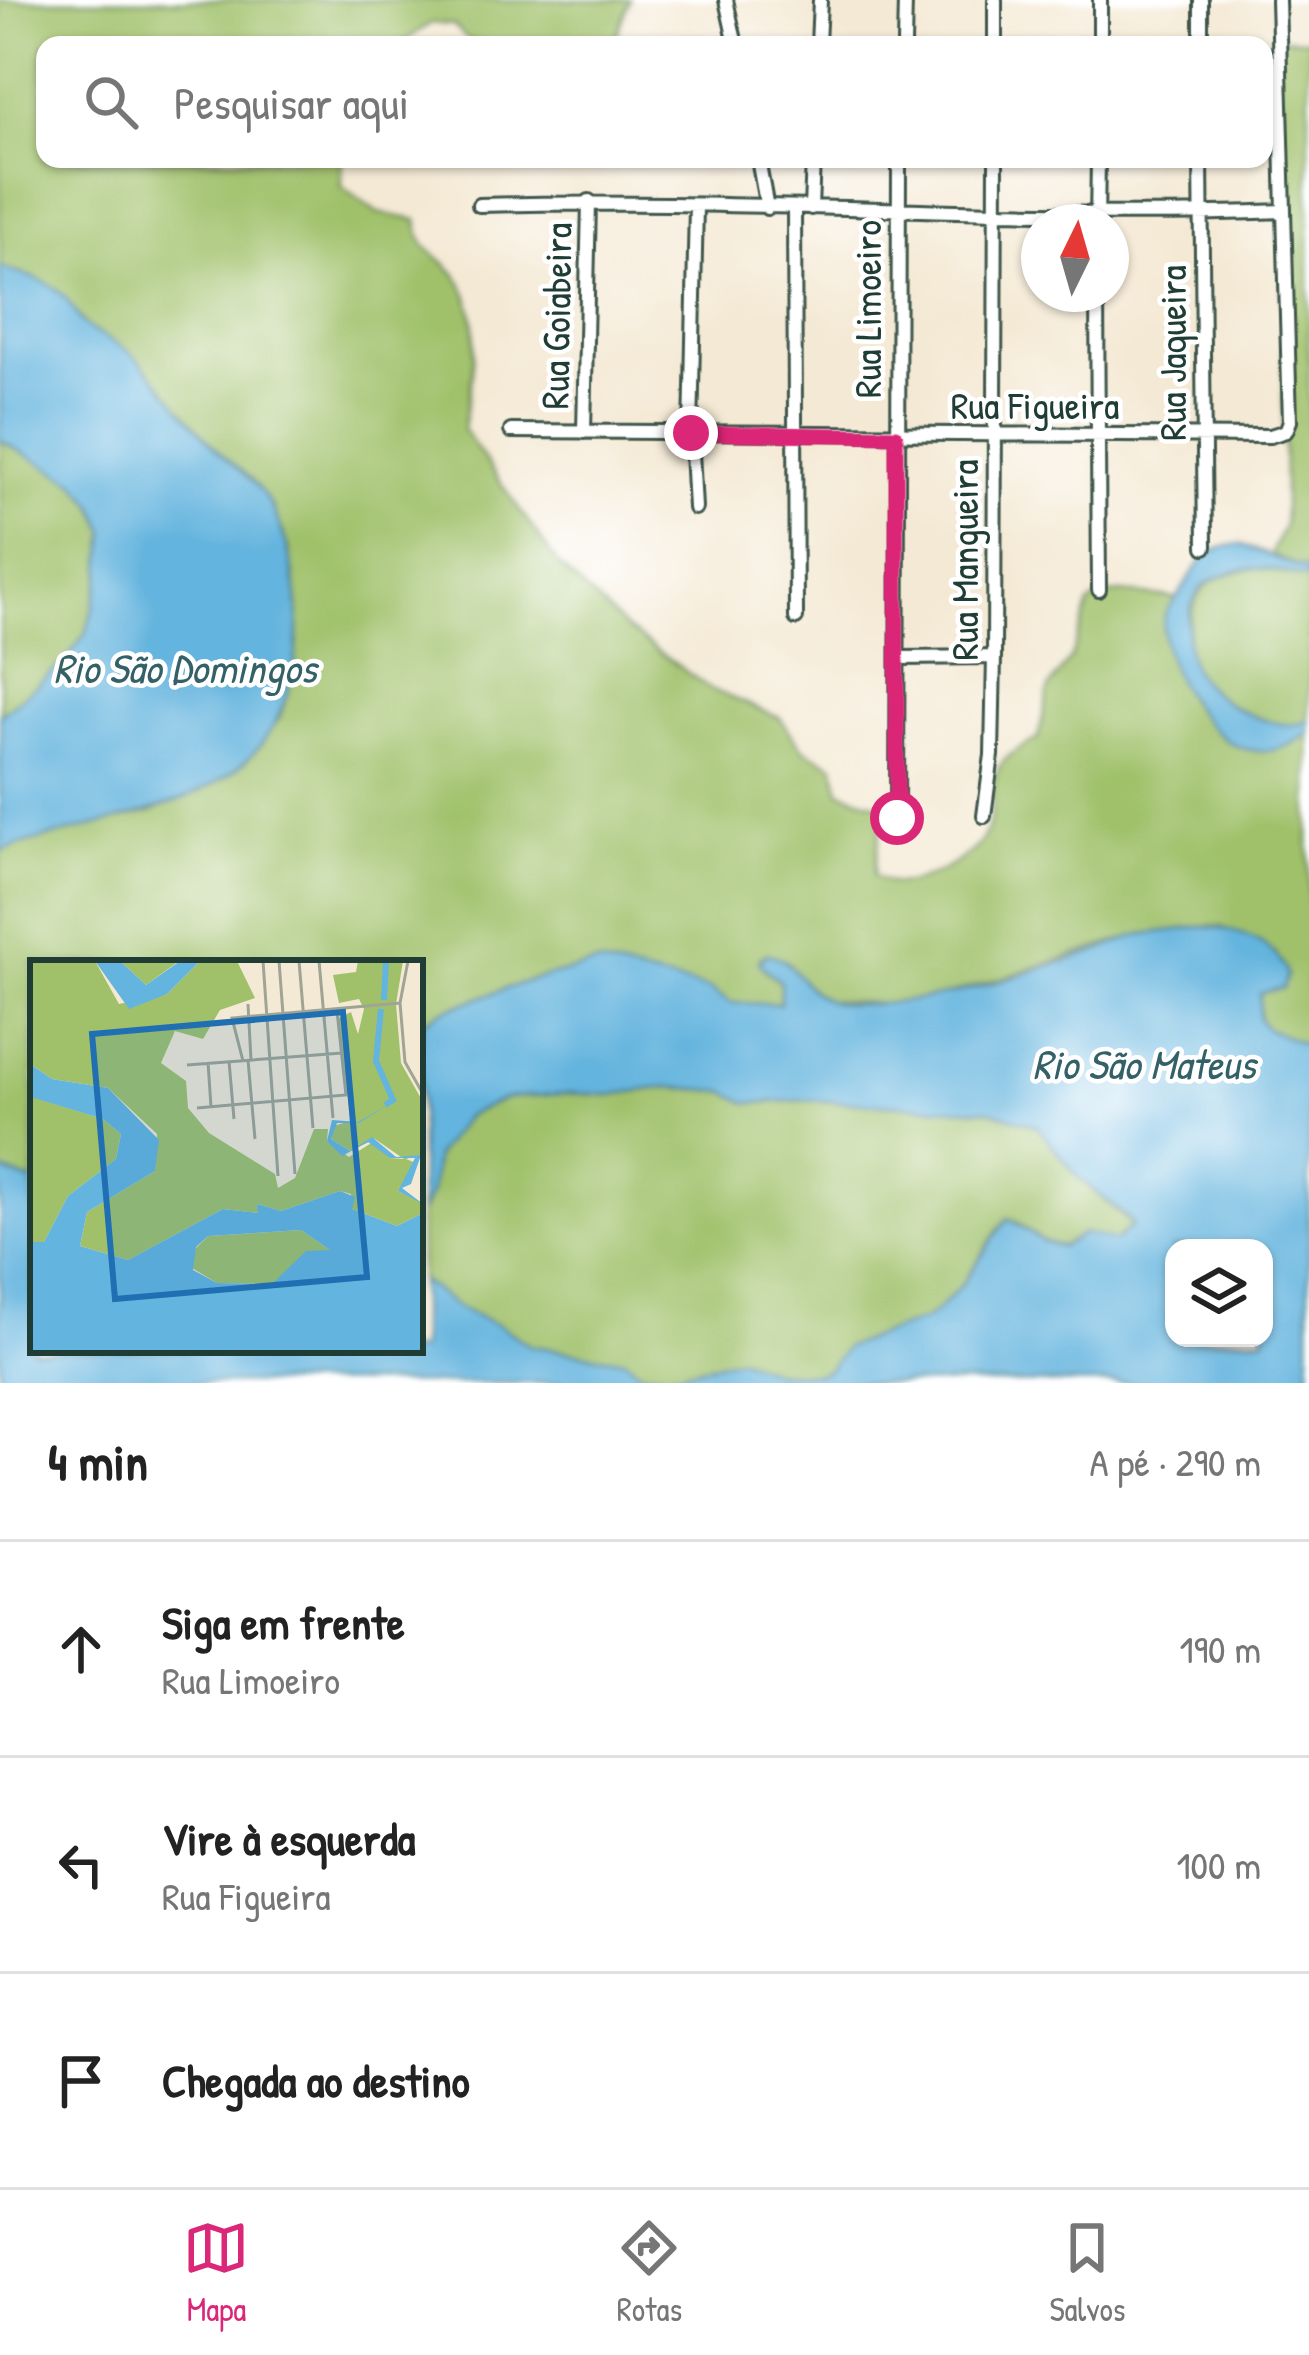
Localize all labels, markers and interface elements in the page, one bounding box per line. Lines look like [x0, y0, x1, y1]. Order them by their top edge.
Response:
search box [36, 36, 1273, 168]
icon: search [78, 69, 144, 135]
text: Pesquisar aqui [174, 72, 409, 133]
north arrow [1021, 204, 1129, 312]
street label: Rua Limoeiro [840, 220, 893, 398]
street label: Rua Goiabeira [527, 222, 584, 410]
street label: Rua Jaqueira [1145, 265, 1198, 441]
street label: Rua Figueira [951, 378, 1119, 431]
route end [664, 406, 718, 460]
street label: Rua Mangueira [937, 459, 990, 661]
water label: Rio São Domingos [53, 639, 320, 697]
route start [870, 791, 924, 845]
inset map [30, 960, 423, 1353]
water label: Rio São Mateus [1033, 1035, 1259, 1092]
map controls [1165, 1239, 1273, 1347]
button: layers [1165, 1239, 1273, 1347]
text: 4 min [48, 1427, 148, 1496]
text: A pé · 290 m [1090, 1435, 1261, 1488]
text: Siga em frente [162, 1592, 405, 1653]
icon: ahead [48, 1616, 114, 1682]
text: 190 m [1180, 1622, 1261, 1675]
text: Rua Limoeiro [162, 1653, 340, 1706]
text: Vire à esquerda [162, 1808, 415, 1869]
icon: left [48, 1832, 114, 1898]
text: 100 m [1176, 1838, 1261, 1891]
text: Rua Figueira [162, 1869, 330, 1922]
icon: arrive [48, 2048, 114, 2114]
text: Chegada ao destino [162, 2050, 470, 2111]
tab: Mapa [183, 2215, 249, 2331]
tab: Rotas [616, 2215, 682, 2331]
tab: Salvos [1049, 2215, 1126, 2331]

